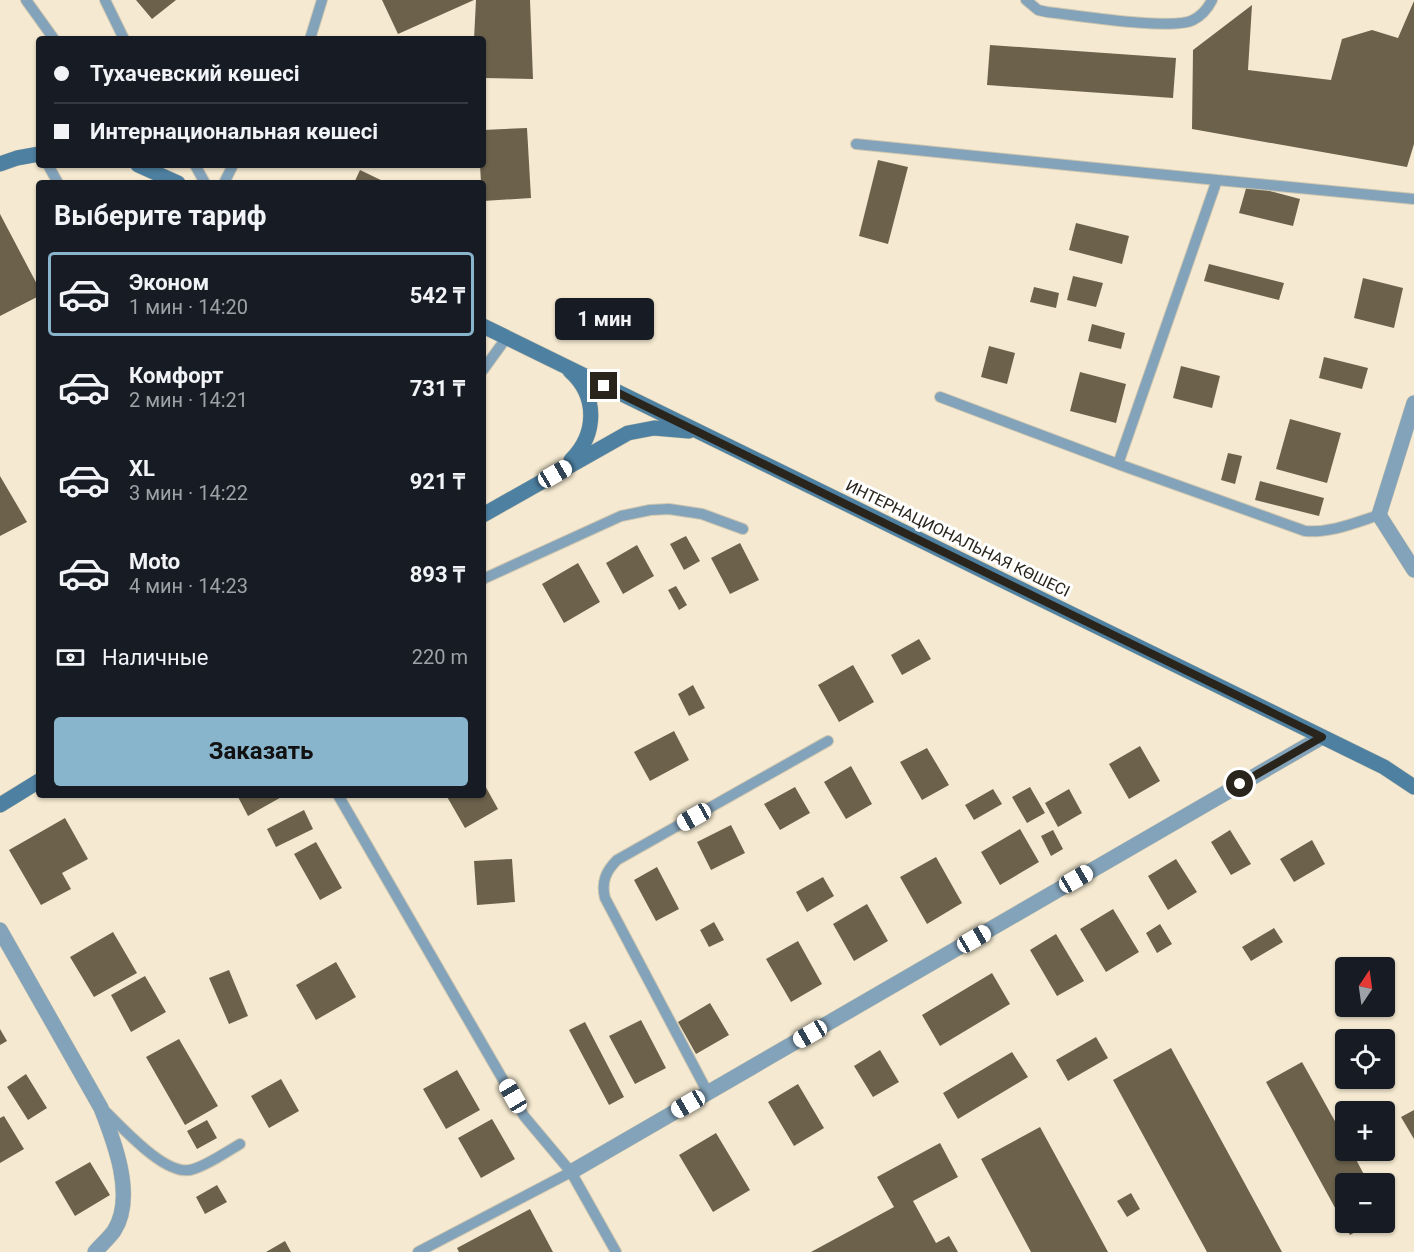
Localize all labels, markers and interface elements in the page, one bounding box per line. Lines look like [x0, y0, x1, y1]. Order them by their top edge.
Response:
text: Тухачевский көшесі [90, 61, 300, 86]
text: Интернациональная көшесі [90, 119, 378, 144]
text: Выберите тариф [54, 200, 266, 232]
icon: car [57, 267, 111, 321]
text: Эконом [129, 270, 209, 295]
text: 542 ₸ [410, 283, 465, 308]
text: 1 мин · 14:20 [129, 295, 248, 319]
callout: 1 мин [554, 299, 654, 341]
text: 1 мин [577, 307, 632, 331]
icon: car [57, 360, 111, 414]
text: Комфорт [129, 363, 224, 388]
route end [590, 372, 617, 399]
text: 731 ₸ [410, 376, 465, 401]
text: 2 мин · 14:21 [129, 388, 248, 412]
icon: car [57, 453, 111, 507]
text: XL [129, 456, 155, 481]
car [535, 457, 575, 491]
text: 921 ₸ [410, 469, 465, 494]
street label: ИНТЕРНАЦИОНАЛЬНАЯ КӨШЕСІ [843, 476, 1073, 601]
text: 3 мин · 14:22 [129, 481, 248, 505]
icon: car [57, 546, 111, 600]
text: Moto [129, 549, 180, 574]
text: 893 ₸ [410, 562, 465, 587]
text: 4 мин · 14:23 [129, 574, 248, 598]
icon: cash [54, 641, 87, 674]
text: Наличные [102, 645, 208, 670]
text: 220 m [412, 645, 468, 669]
button: Заказать [54, 717, 468, 786]
route start [1226, 770, 1253, 797]
car [674, 800, 714, 834]
car [1056, 862, 1096, 896]
car [954, 922, 994, 956]
north arrow [1335, 957, 1395, 1017]
map controls [1335, 957, 1395, 1233]
car [790, 1017, 830, 1051]
button: locate [1335, 1029, 1395, 1089]
car [496, 1076, 530, 1116]
car [668, 1087, 708, 1121]
button: + [1335, 1101, 1395, 1161]
button: − [1335, 1173, 1395, 1233]

